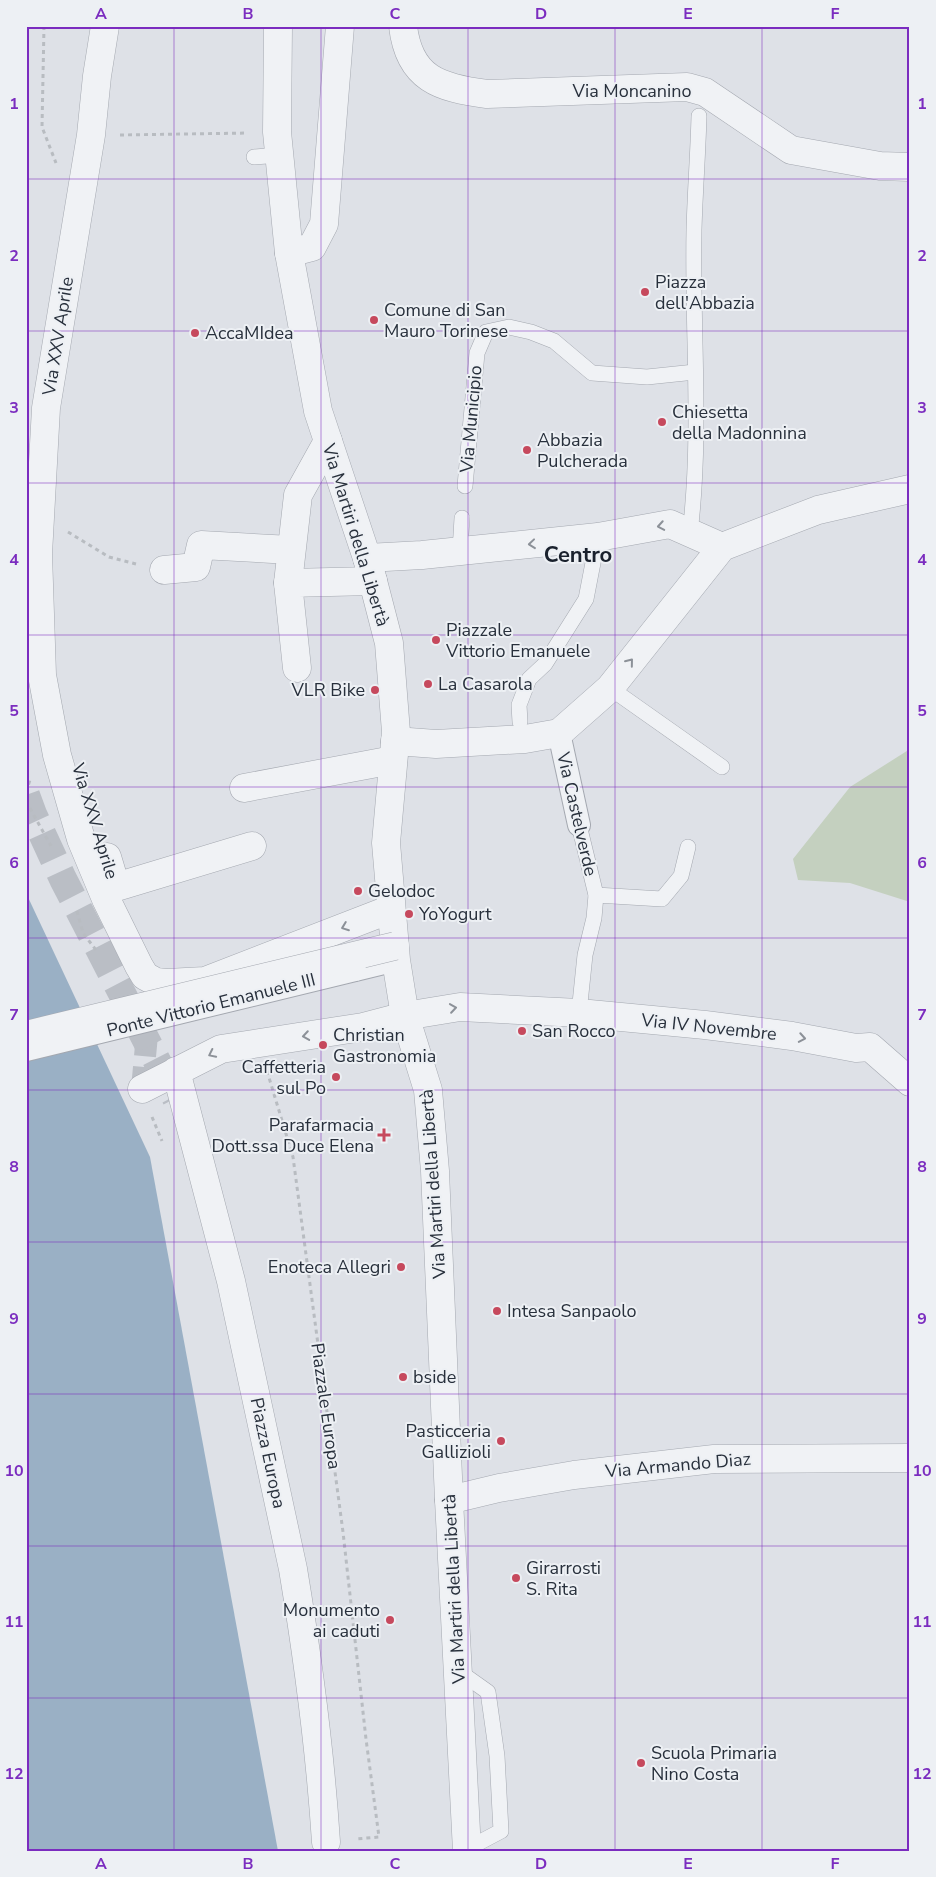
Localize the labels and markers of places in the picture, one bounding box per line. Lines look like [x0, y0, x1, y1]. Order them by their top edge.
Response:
place label: Piazza dell'Abbazia [655, 270, 755, 315]
marker: Piazza dell'Abbazia [639, 286, 651, 298]
place label: Comune di San Mauro Torinese [384, 298, 508, 343]
marker: Comune di San Mauro Torinese [368, 314, 380, 326]
place label: AccaMIdea [205, 321, 294, 345]
marker: AccaMIdea [189, 327, 201, 339]
place label: Chiesetta della Madonnina [672, 400, 807, 445]
marker: Chiesetta della Madonnina [656, 416, 668, 428]
place label: Abbazia Pulcherada [537, 428, 628, 473]
marker: Abbazia Pulcherada [521, 444, 533, 456]
place label: Piazzale Vittorio Emanuele [445, 618, 590, 663]
marker: Piazzale Vittorio Emanuele [430, 634, 442, 646]
place label: La Casarola [438, 672, 533, 696]
place label: VLR Bike [290, 678, 365, 702]
marker: La Casarola [422, 678, 434, 690]
marker: VLR Bike [369, 684, 381, 696]
place label: Gelodoc [368, 879, 435, 903]
marker: Gelodoc [352, 885, 364, 897]
place label: YoYogurt [418, 902, 492, 926]
marker: YoYogurt [403, 908, 415, 920]
place label: San Rocco [532, 1019, 616, 1043]
place label: Christian Gastronomia [333, 1023, 436, 1068]
marker: San Rocco [516, 1025, 528, 1037]
marker: Christian Gastronomia [317, 1039, 329, 1051]
place label: Caffetteria sul Po [242, 1055, 326, 1100]
marker: Caffetteria sul Po [330, 1071, 342, 1083]
place label: Parafarmacia Dott.ssa Duce Elena [212, 1113, 374, 1158]
marker: Parafarmacia Dott.ssa Duce Elena [378, 1129, 390, 1141]
place label: Enoteca Allegri [268, 1255, 391, 1279]
marker: Enoteca Allegri [395, 1261, 407, 1273]
place label: Intesa Sanpaolo [507, 1299, 637, 1323]
marker: Intesa Sanpaolo [491, 1305, 503, 1317]
place label: bside [413, 1365, 456, 1389]
marker: bside [397, 1371, 409, 1383]
place label: Pasticceria Gallizioli [405, 1419, 491, 1464]
marker: Pasticceria Gallizioli [495, 1435, 507, 1447]
place label: Girarrosti S. Rita [526, 1556, 601, 1601]
marker: Girarrosti S. Rita [510, 1572, 522, 1584]
place label: Monumento ai caduti [283, 1598, 380, 1643]
marker: Monumento ai caduti [384, 1614, 396, 1626]
place label: Scuola Primaria Nino Costa [651, 1741, 777, 1786]
marker: Scuola Primaria Nino Costa [635, 1757, 647, 1769]

